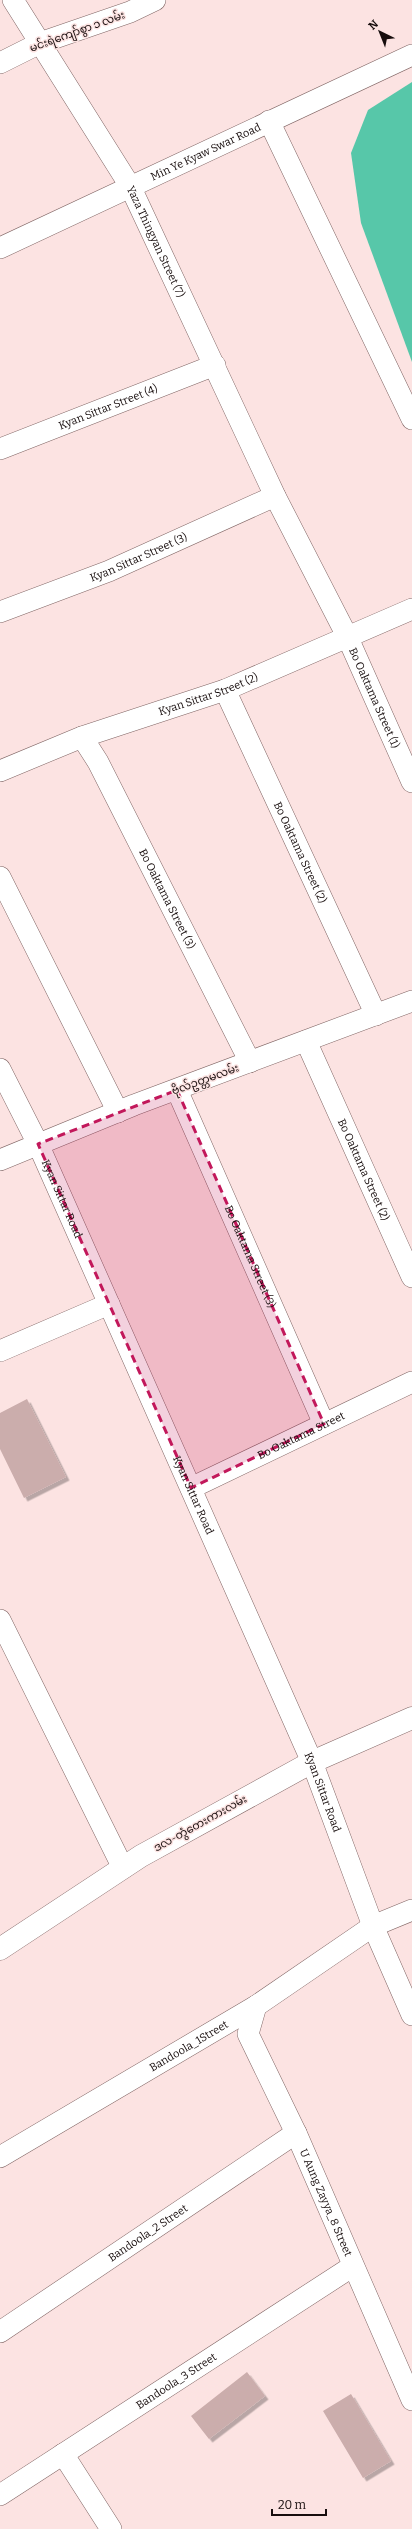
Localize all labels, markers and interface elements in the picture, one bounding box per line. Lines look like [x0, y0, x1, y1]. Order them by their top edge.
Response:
street label: မင်းရဲကျော်စွာ ၁ လမ်း [27, 7, 127, 57]
north arrow [360, 12, 400, 52]
text: N [366, 17, 381, 33]
street label: Min Ye Kyaw Swar Road [149, 121, 263, 184]
street label: Yaza Thingyan Street (7) [124, 184, 187, 299]
street label: Kyan Sittar Street (4) [57, 382, 160, 432]
street label: Kyan Sittar Street (3) [88, 531, 189, 585]
street label: Bo Oaktama Street (1) [346, 646, 402, 750]
street label: Kyan Sittar Street (2) [157, 671, 260, 718]
street label: Bo Oaktama Street (2) [271, 800, 329, 905]
street label: Bo Oaktama Street (3) [136, 847, 198, 951]
street label: ဗိုလ်ဥတ္တမလမ်း [169, 1060, 241, 1100]
street label: Bo Oaktama Street (2) [335, 1117, 392, 1223]
street label: Kyan Sittar Road [39, 1158, 85, 1241]
street label: Bo Oaktama Street (3) [222, 1204, 278, 1310]
street label: Bo Oaktama Street [255, 1409, 347, 1462]
street label: Kyan Sittar Road [170, 1454, 216, 1537]
street label: Kyan Sittar Road [301, 1750, 344, 1834]
street label: ဒလ-တွံတေးကားလမ်း [151, 1791, 250, 1856]
street label: Bandoola_1Street [147, 2018, 231, 2074]
street label: U Aung Zayya_8 Street [297, 2147, 355, 2258]
street label: Bandoola_2 Street [106, 2202, 190, 2264]
street label: Bandoola_3 Street [134, 2350, 219, 2412]
scale bar [272, 2491, 326, 2517]
text: 20 m [278, 2498, 307, 2512]

